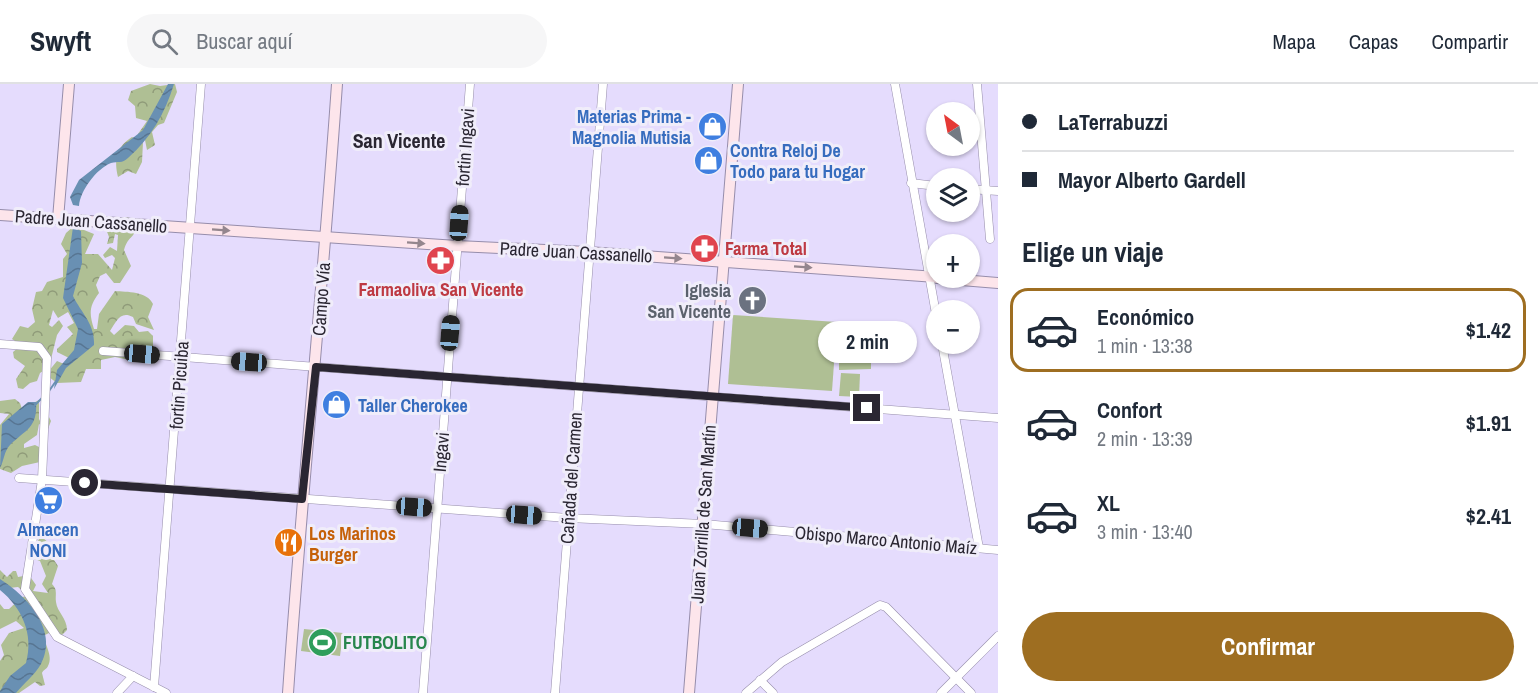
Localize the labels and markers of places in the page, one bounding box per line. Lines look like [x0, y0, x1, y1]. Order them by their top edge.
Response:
place label: Materias Prima - Magnolia Mutisia [572, 104, 692, 150]
shop icon: Materias Prima - Magnolia Mutisia [696, 110, 728, 142]
place label: Contra Reloj De Todo para tu Hogar [730, 138, 865, 184]
shop icon: Contra Reloj De Todo para tu Hogar [693, 144, 725, 176]
pharmacy icon: Farma Total [688, 232, 720, 264]
place label: Farma Total [725, 236, 807, 261]
pharmacy icon: Farmaoliva San Vicente [425, 244, 457, 276]
place label: Farmaoliva San Vicente [359, 277, 523, 302]
place label: Iglesia San Vicente [648, 278, 732, 324]
church icon: Iglesia San Vicente [736, 284, 768, 316]
shop icon: Taller Cherokee [321, 389, 353, 421]
place label: Taller Cherokee [358, 393, 468, 418]
supermarket icon: Almacen NONI [32, 484, 64, 516]
place label: Almacen NONI [17, 517, 79, 563]
place label: Los Marinos Burger [309, 521, 396, 567]
restaurant icon: Los Marinos Burger [272, 527, 304, 559]
sports icon: FUTBOLITO [306, 626, 338, 658]
place label: FUTBOLITO [343, 630, 427, 655]

